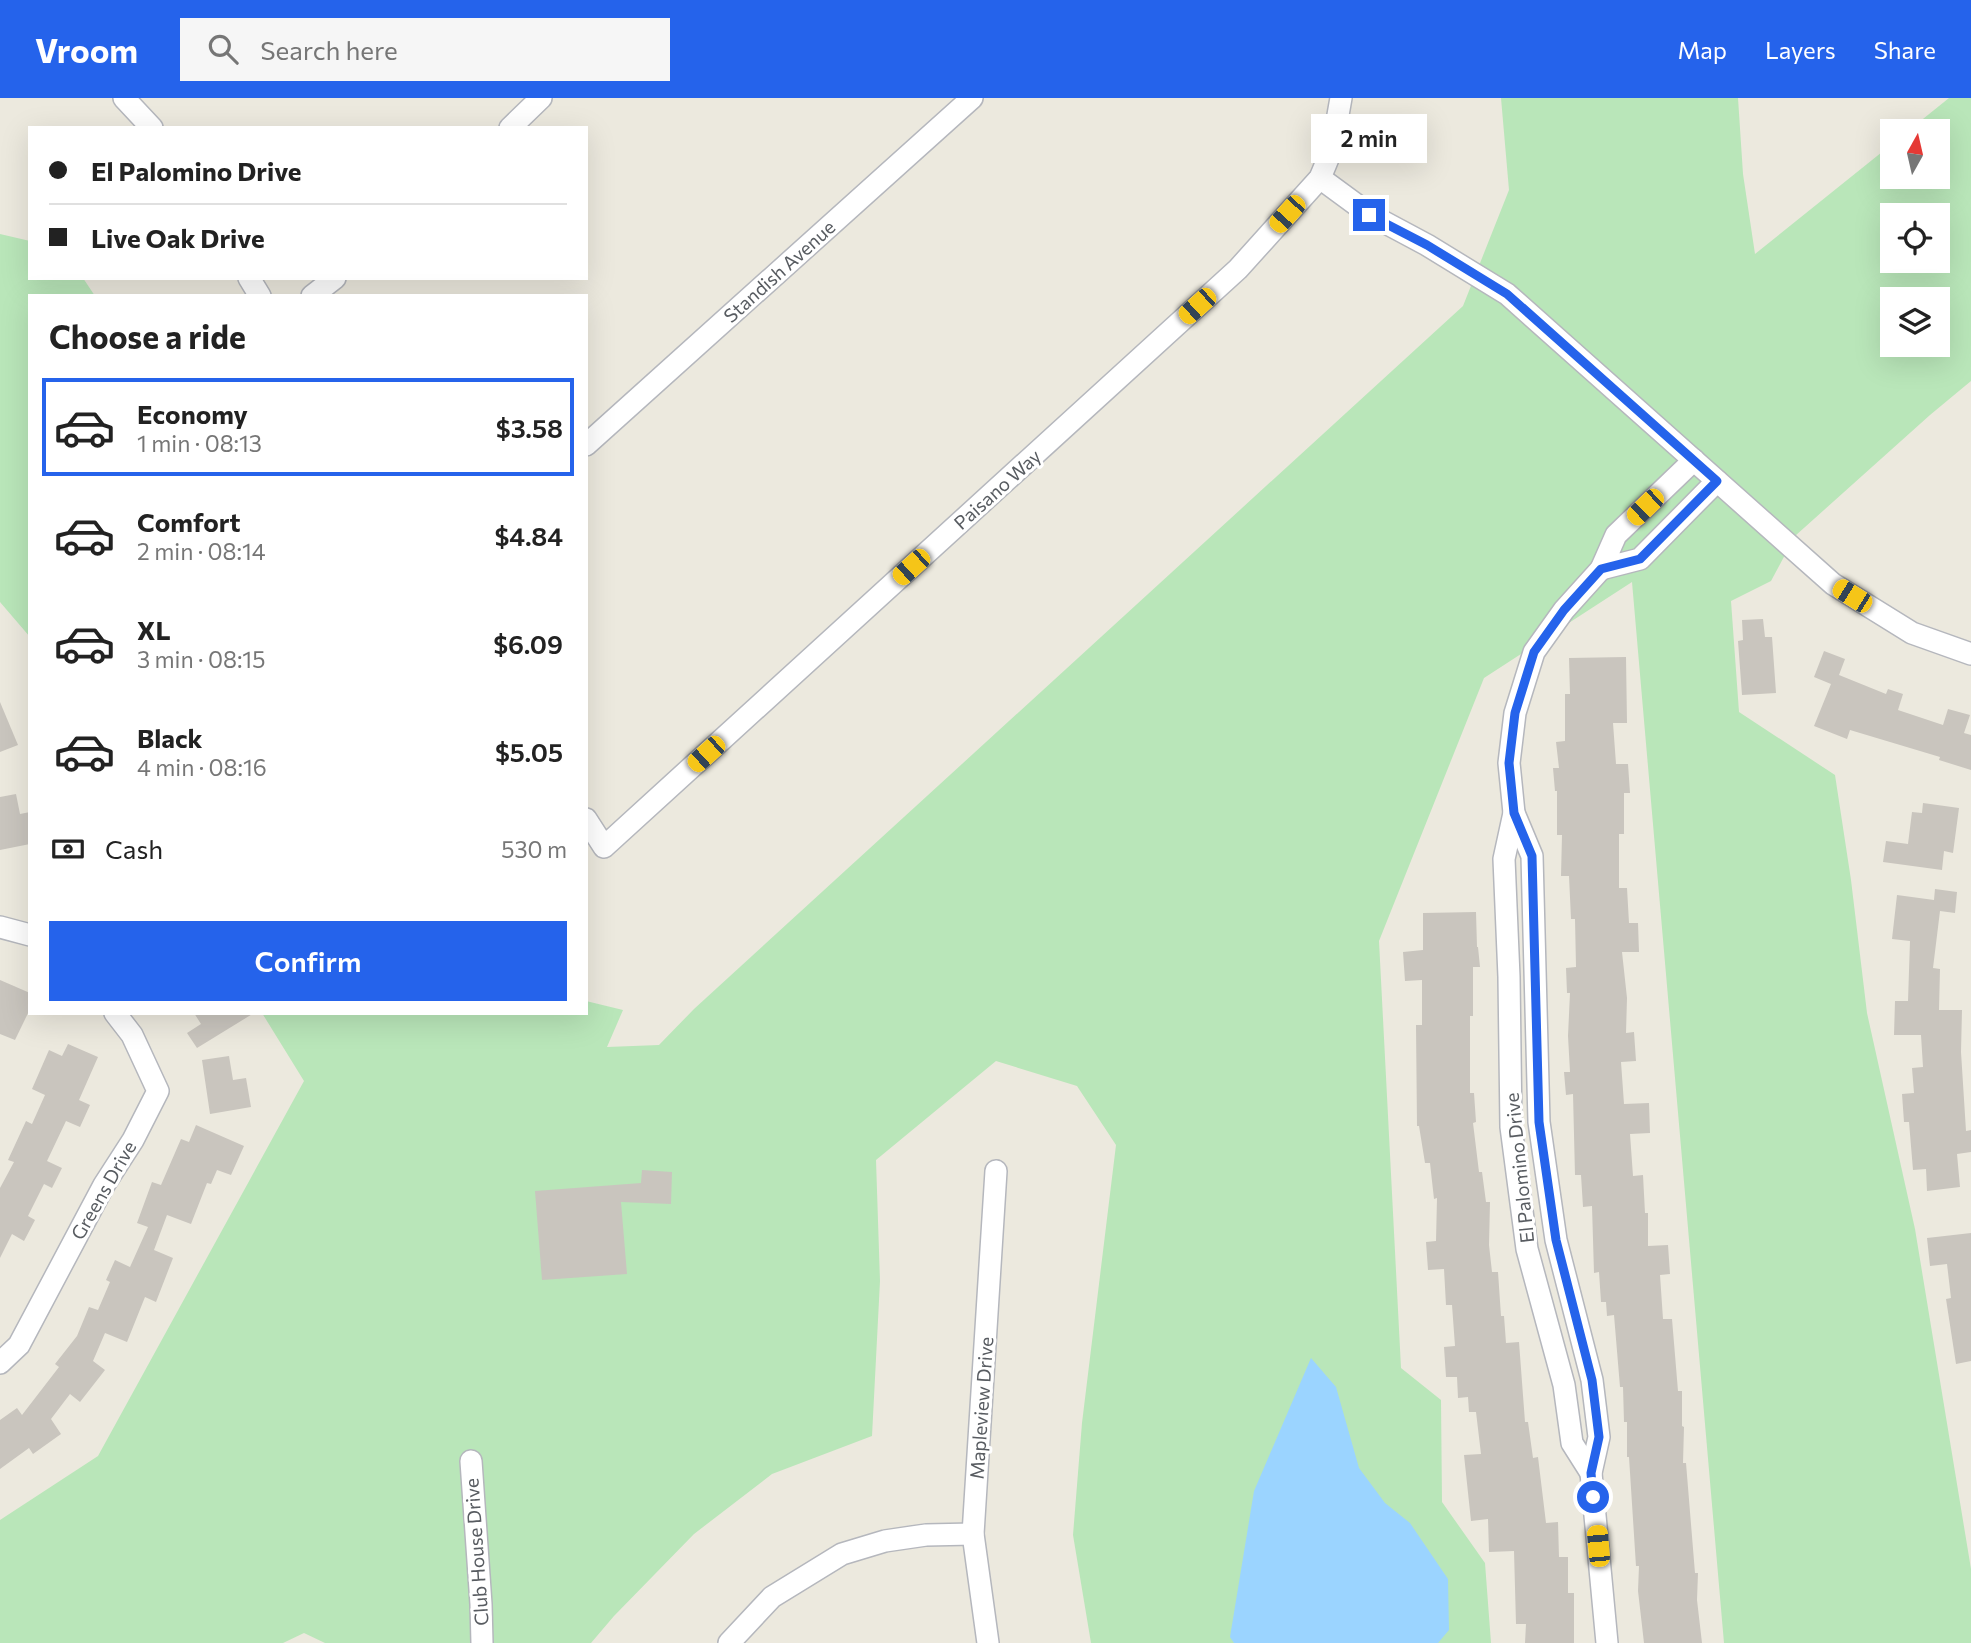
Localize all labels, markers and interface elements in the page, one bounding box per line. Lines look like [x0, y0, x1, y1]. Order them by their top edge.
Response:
search box [180, 18, 670, 81]
text: Vroom [35, 29, 138, 70]
icon: search [204, 30, 242, 68]
text: Search here [260, 34, 398, 65]
text: Map [1678, 35, 1727, 64]
text: Layers [1765, 35, 1836, 64]
text: Share [1874, 35, 1936, 64]
callout: 2 min [1311, 114, 1427, 162]
north arrow [1880, 119, 1950, 189]
map controls [1880, 119, 1950, 357]
text: 2 min [1341, 124, 1397, 152]
text: El Palomino Drive [91, 155, 302, 186]
car [1266, 191, 1309, 237]
route end [1353, 199, 1385, 231]
button: locate [1880, 203, 1950, 273]
street label: Standish Avenue [719, 215, 839, 327]
text: Live Oak Drive [91, 222, 265, 253]
car [1175, 284, 1220, 328]
button: layers [1880, 287, 1950, 357]
text: Choose a ride [49, 316, 246, 356]
icon: car [53, 396, 116, 459]
text: Economy [137, 398, 248, 429]
text: $3.58 [496, 412, 563, 443]
text: 1 min · 08:13 [137, 429, 262, 457]
street label: Paisano Way [949, 444, 1045, 534]
car [1623, 485, 1668, 529]
icon: car [53, 504, 116, 567]
text: Comfort [137, 506, 240, 537]
text: $4.84 [494, 520, 563, 551]
text: 2 min · 08:14 [137, 537, 266, 565]
car [889, 545, 934, 589]
car [1829, 576, 1876, 616]
icon: car [53, 612, 116, 675]
text: XL [137, 614, 171, 645]
text: $6.09 [493, 628, 563, 659]
text: 3 min · 08:15 [137, 645, 265, 673]
icon: car [53, 720, 116, 783]
text: Black [137, 722, 203, 753]
car [684, 732, 729, 776]
text: $5.05 [495, 736, 563, 767]
text: 4 min · 08:16 [137, 753, 267, 781]
icon: cash [49, 830, 87, 868]
text: Cash [105, 833, 163, 864]
text: 530 m [501, 835, 567, 863]
button: Confirm [49, 921, 567, 1001]
street label: El Palomino Drive [1500, 1092, 1538, 1244]
street label: Greens Drive [65, 1136, 141, 1244]
street label: Mapleview Drive [965, 1336, 997, 1480]
street label: Club House Drive [459, 1478, 493, 1626]
route start [1577, 1481, 1609, 1513]
car [1586, 1524, 1611, 1568]

